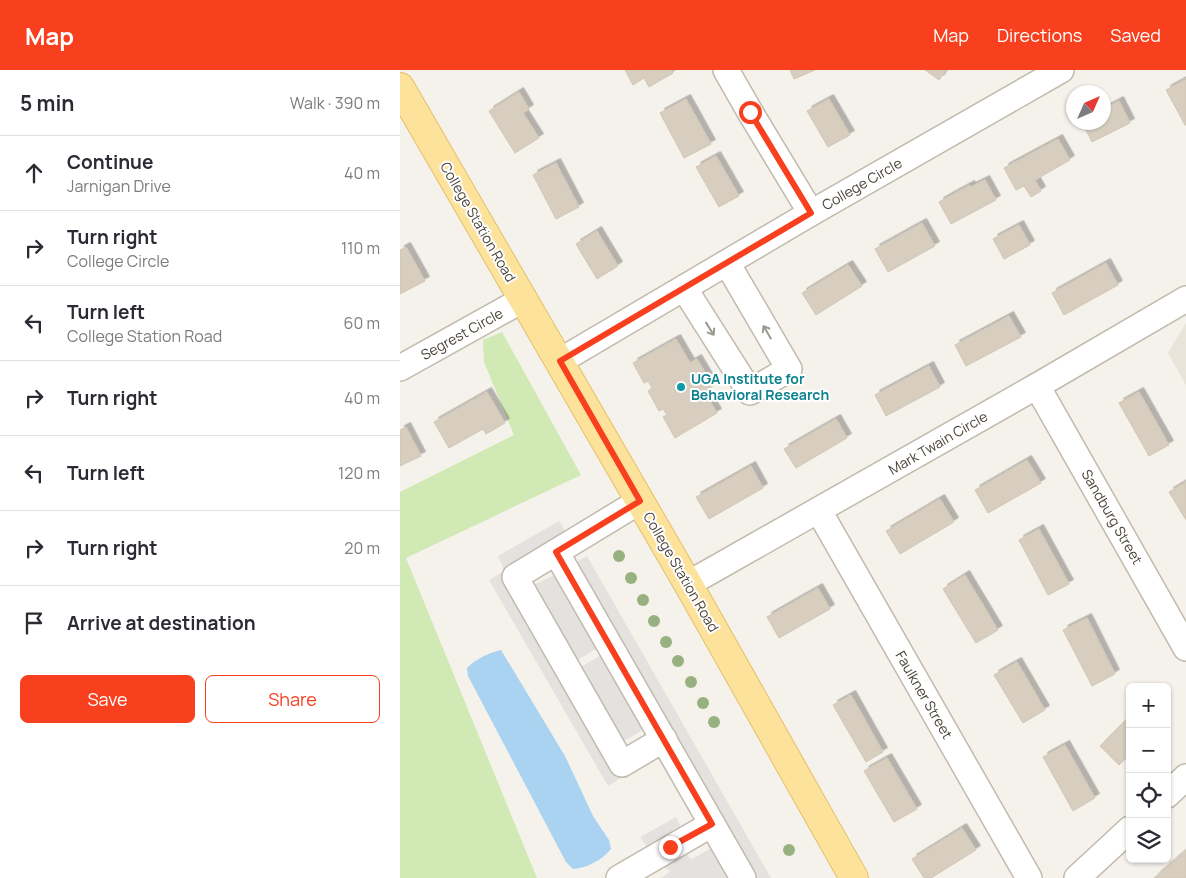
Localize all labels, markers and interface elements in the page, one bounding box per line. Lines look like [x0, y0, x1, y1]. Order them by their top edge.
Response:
text: Map [25, 19, 74, 52]
text: Map [933, 23, 969, 47]
text: Directions [997, 23, 1082, 47]
text: Saved [1110, 23, 1161, 47]
north arrow [1066, 85, 1111, 130]
text: 5 min [20, 89, 74, 117]
text: Walk · 390 m [290, 92, 380, 114]
route start [739, 101, 762, 124]
text: Continue [67, 149, 153, 175]
street label: College Circle [818, 153, 905, 214]
street label: College Station Road [436, 158, 521, 285]
icon: ahead [20, 159, 48, 187]
text: 40 m [344, 162, 380, 184]
text: Jarnigan Drive [67, 175, 171, 197]
text: Turn right [67, 224, 157, 250]
icon: right [20, 234, 48, 262]
text: 110 m [341, 237, 380, 259]
text: College Circle [67, 250, 169, 272]
text: Turn left [67, 299, 145, 325]
street label: Segrest Circle [417, 303, 506, 364]
icon: left [20, 309, 48, 337]
text: 60 m [344, 312, 380, 334]
one-way arrow [705, 322, 716, 336]
text: College Station Road [67, 325, 222, 347]
one-way arrow [762, 325, 771, 340]
place label: UGA Institute for Behavioral Research [691, 369, 829, 404]
marker: UGA Institute for Behavioral Research [675, 381, 687, 393]
icon: right [20, 384, 48, 412]
text: Turn right [67, 385, 157, 411]
text: 40 m [344, 387, 380, 409]
street label: Mark Twain Circle [885, 406, 991, 479]
icon: left [20, 459, 48, 487]
text: Turn left [67, 460, 145, 486]
text: 120 m [338, 462, 380, 484]
street label: Sandburg Street [1078, 466, 1147, 568]
street label: College Station Road [639, 508, 724, 635]
icon: right [20, 534, 48, 562]
text: Turn right [67, 535, 157, 561]
text: 20 m [344, 537, 380, 559]
icon: arrive [20, 609, 48, 637]
text: Arrive at destination [67, 610, 256, 636]
street label: Faulkner Street [892, 647, 957, 742]
button: Save [20, 675, 195, 723]
button: Share [205, 675, 380, 723]
map controls [1126, 683, 1171, 863]
button: + [1126, 683, 1171, 728]
button: − [1126, 728, 1171, 773]
button: locate [1126, 773, 1171, 818]
button: layers [1126, 818, 1171, 863]
route end [659, 836, 682, 859]

